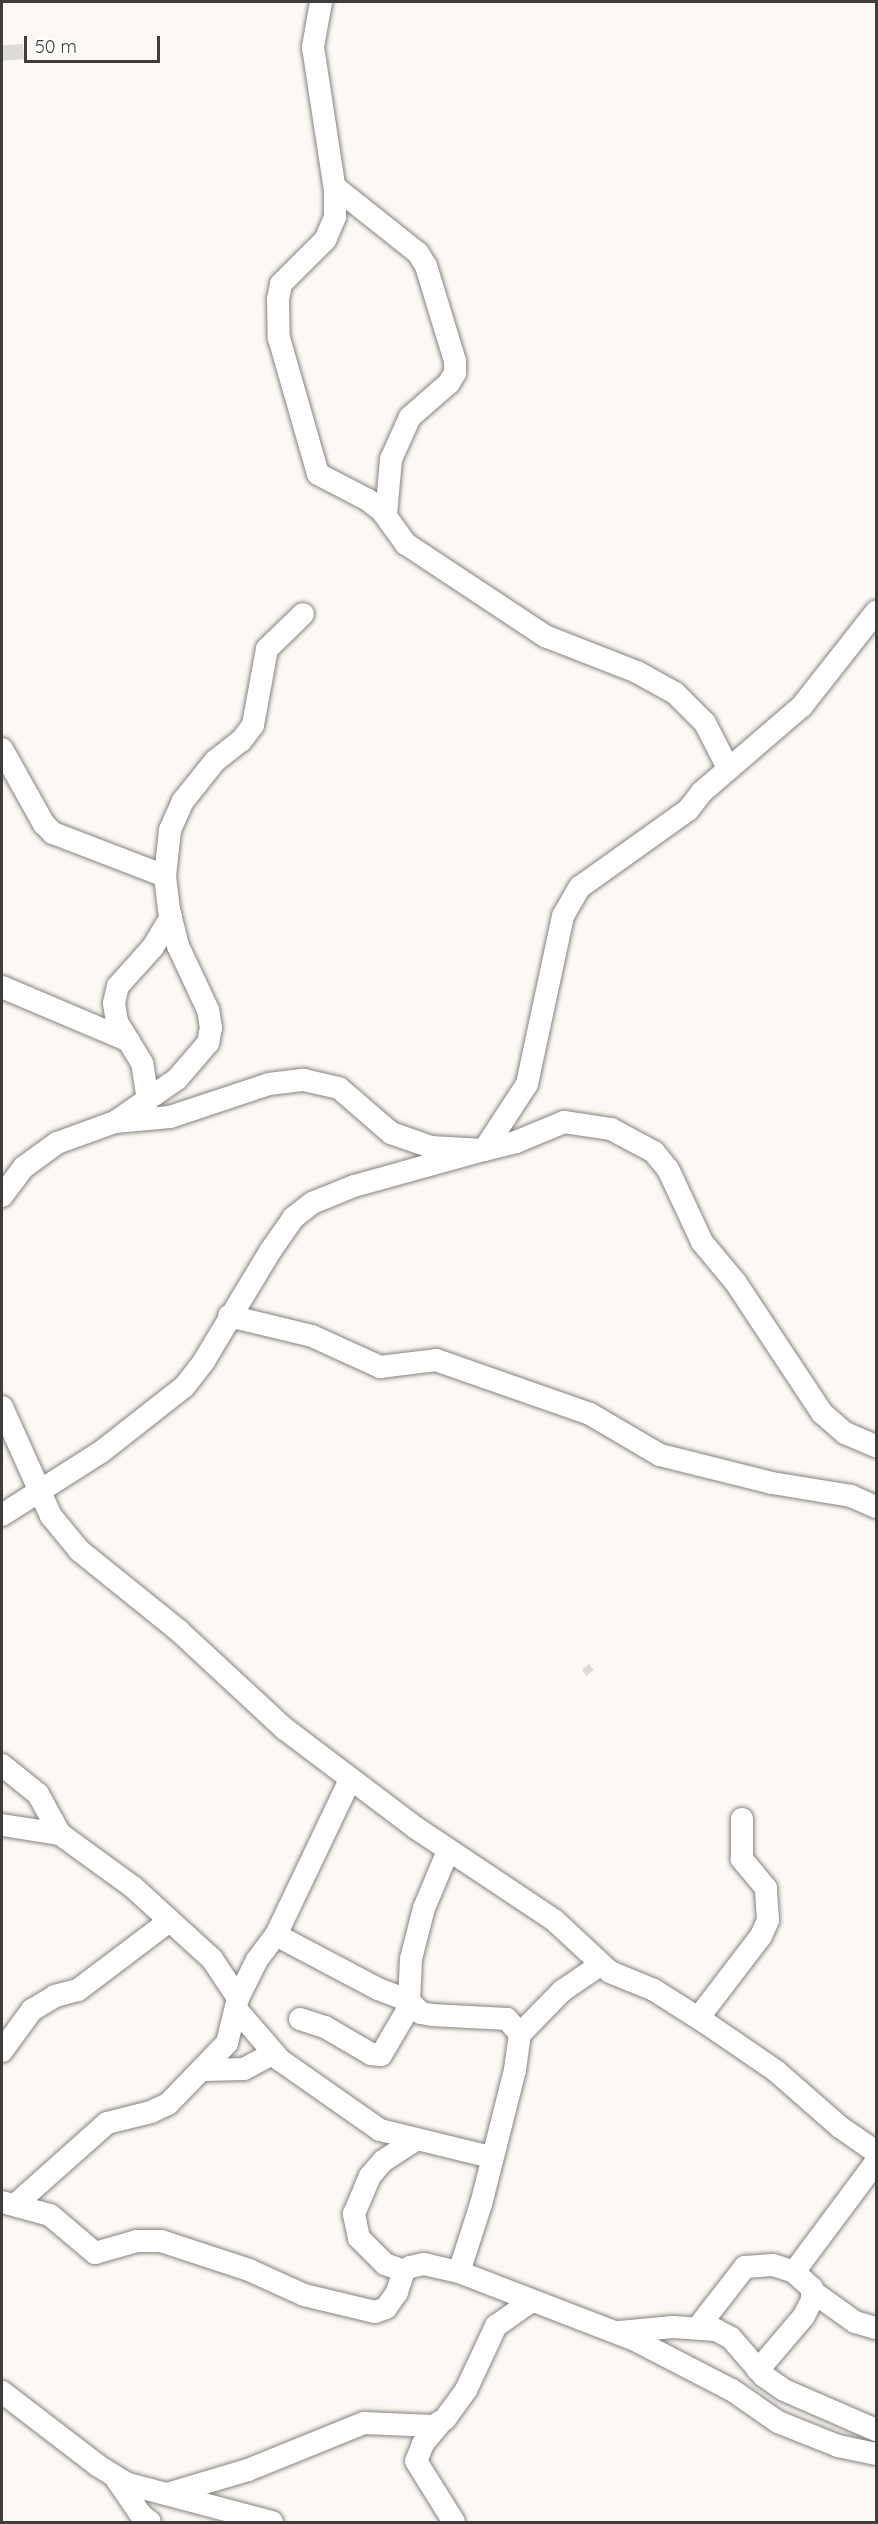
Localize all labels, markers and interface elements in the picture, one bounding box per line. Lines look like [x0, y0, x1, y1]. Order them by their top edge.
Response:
scale bar [27, 24, 164, 62]
text: 50 m [35, 35, 77, 58]

